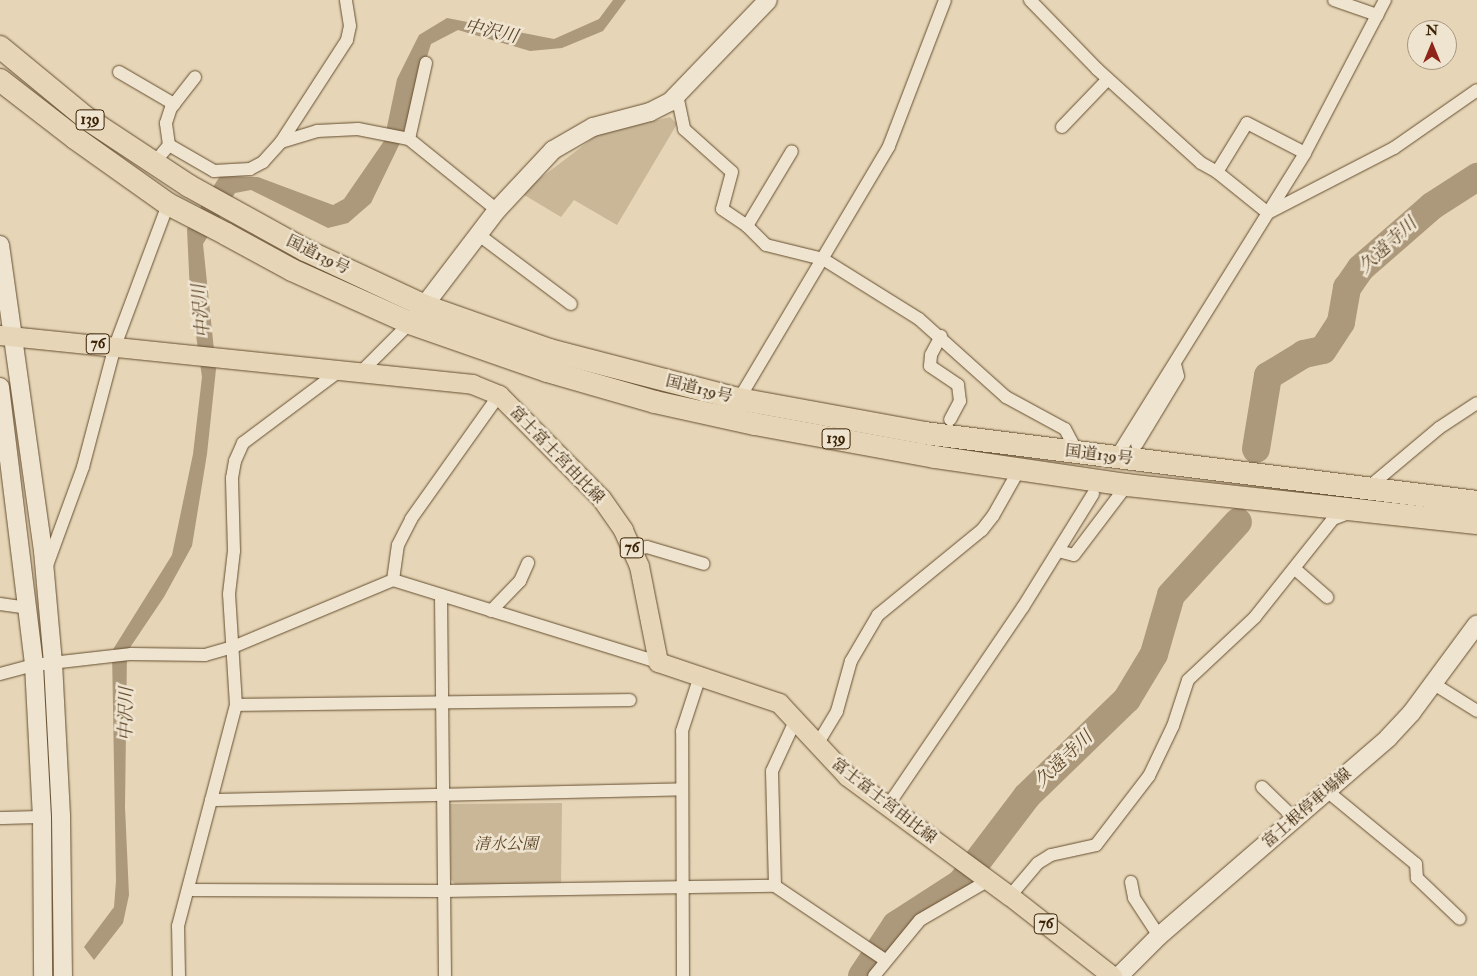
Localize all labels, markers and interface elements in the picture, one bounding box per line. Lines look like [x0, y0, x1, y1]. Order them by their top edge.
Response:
water label: 中沢川 [462, 15, 520, 49]
north arrow [1407, 20, 1457, 70]
text: N [1426, 22, 1438, 39]
road number: 139 [75, 108, 105, 132]
water label: 久遠寺川 [1354, 214, 1422, 278]
street label: 国道139号 [283, 231, 353, 279]
water label: 中沢川 [189, 283, 215, 339]
road number: 76 [86, 332, 110, 356]
street label: 国道139号 [664, 371, 734, 407]
street label: 富士富士宮由比線 [506, 402, 608, 508]
road number: 139 [821, 426, 851, 452]
street label: 国道139号 [1064, 441, 1134, 469]
road number: 76 [620, 536, 644, 560]
water label: 中沢川 [116, 687, 138, 741]
water label: 久遠寺川 [1031, 727, 1097, 793]
street label: 富士富士宮由比線 [828, 754, 940, 848]
street label: 富士根停車場線 [1258, 764, 1356, 852]
park label: 清水公園 [474, 834, 538, 854]
road number: 76 [1034, 912, 1058, 936]

